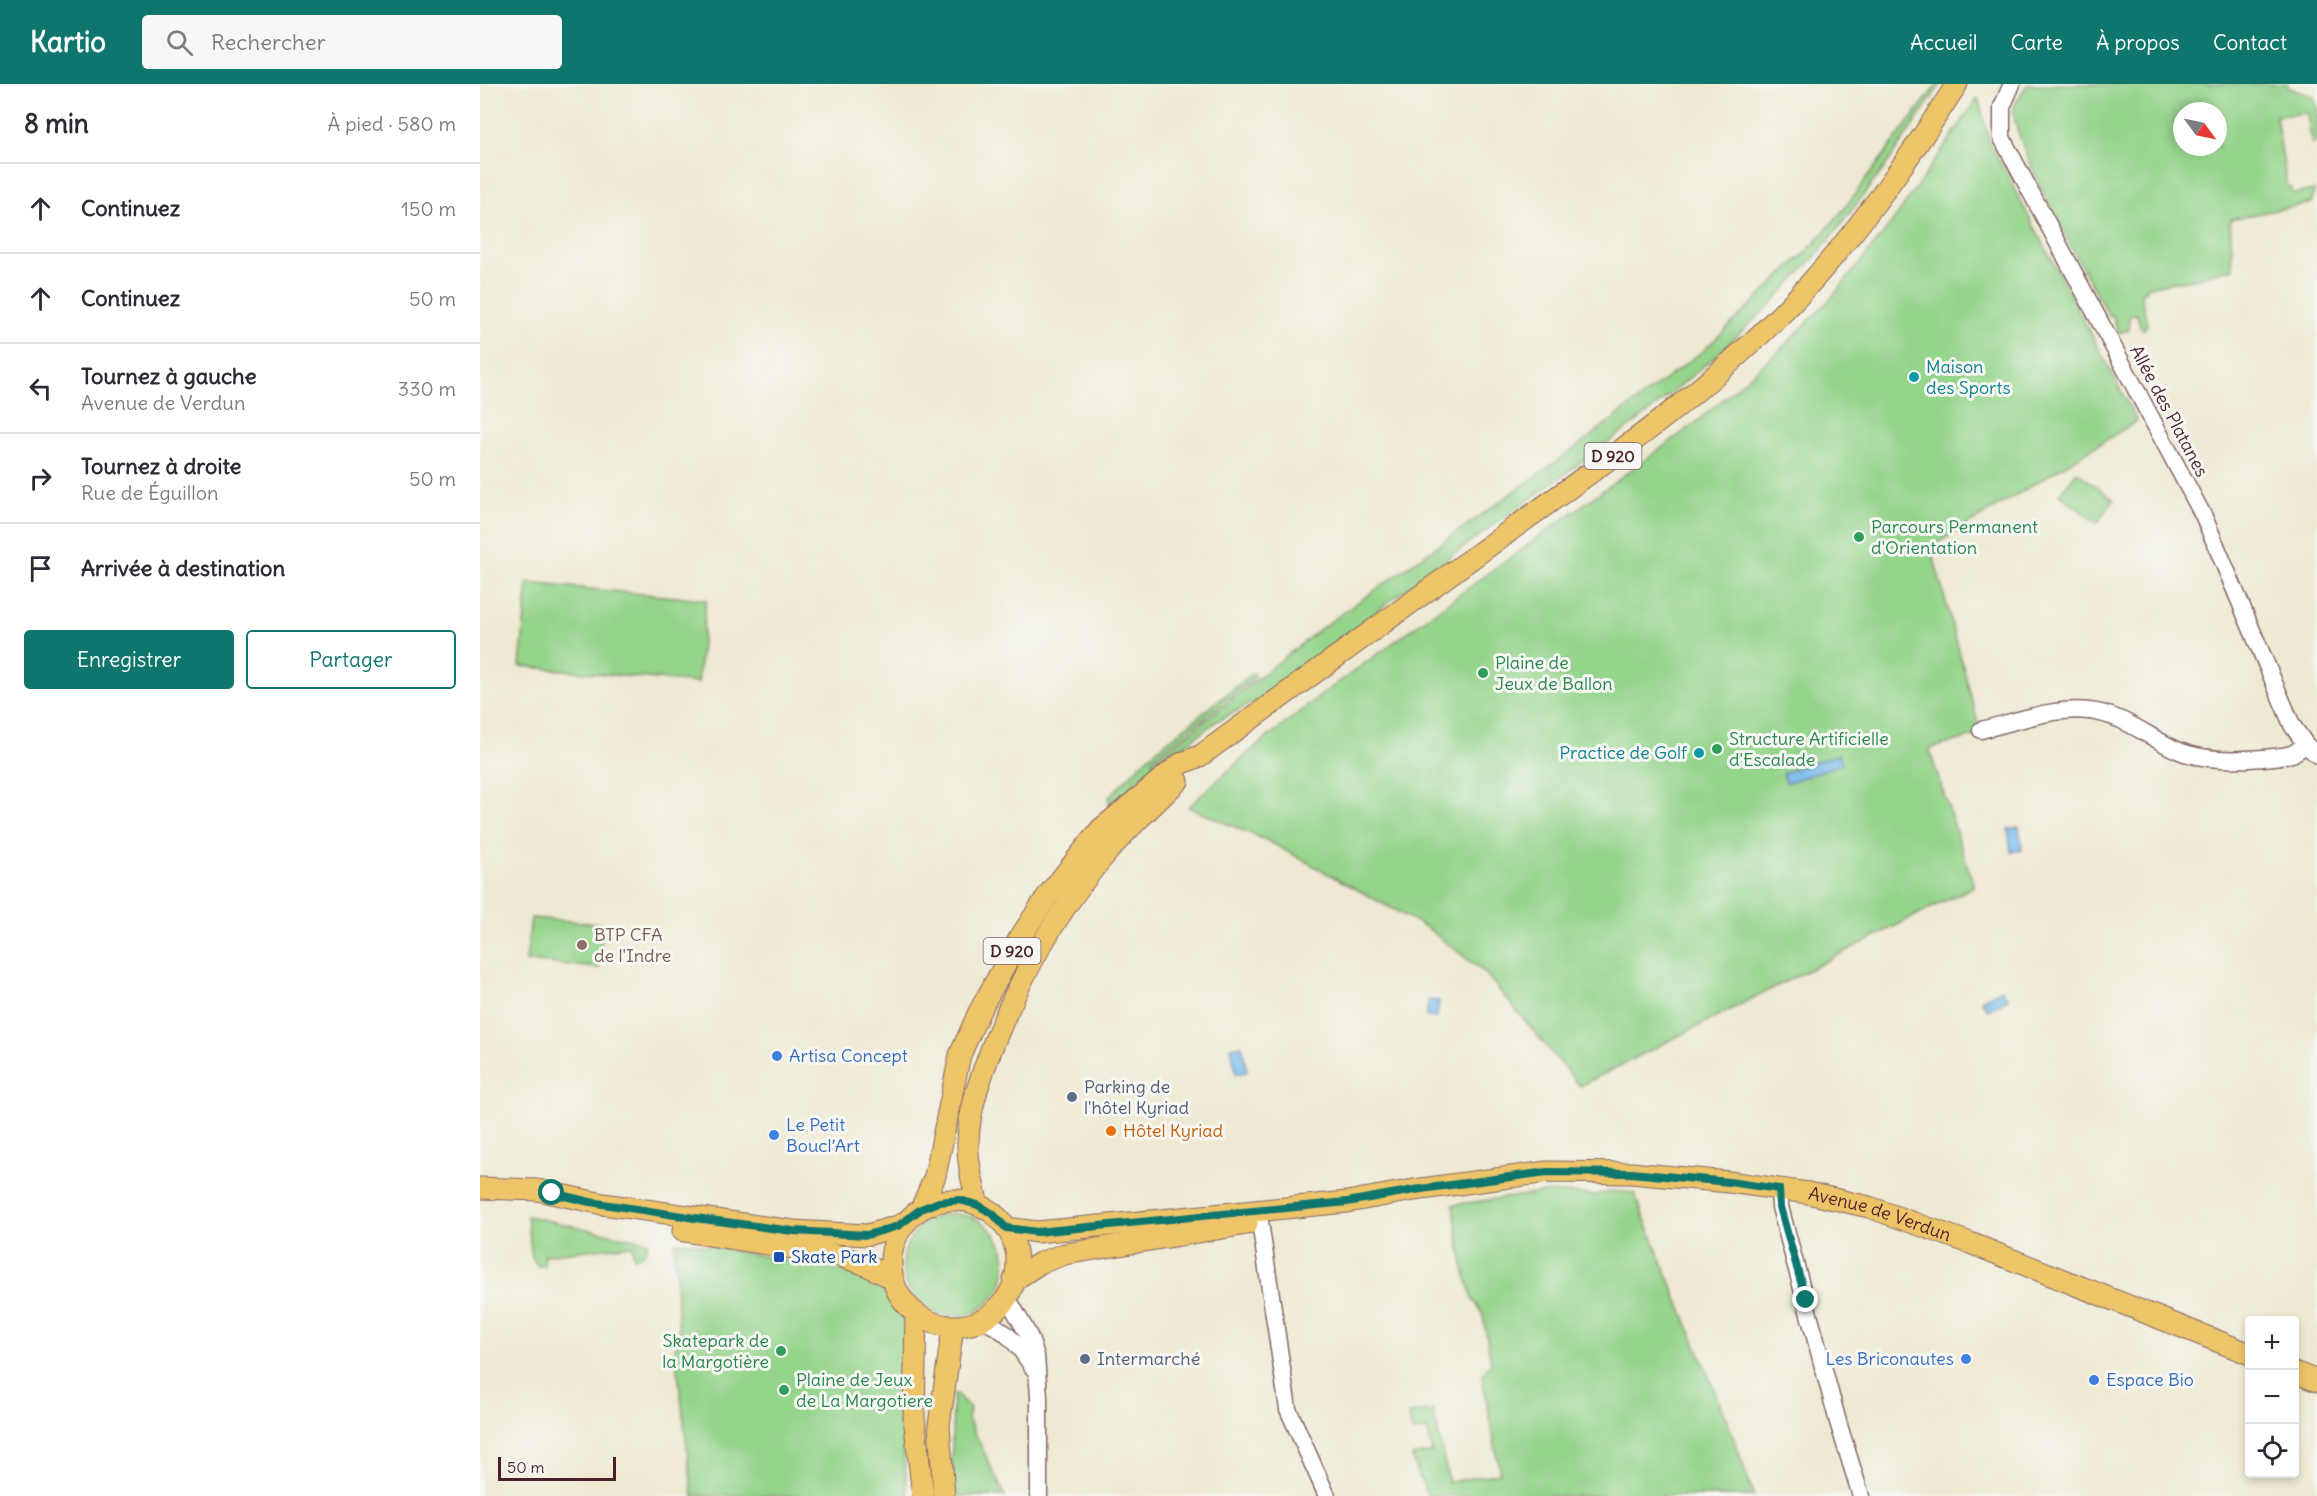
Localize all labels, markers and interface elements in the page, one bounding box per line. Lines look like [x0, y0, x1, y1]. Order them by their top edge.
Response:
search box [142, 15, 562, 69]
text: Kartio [30, 24, 106, 60]
icon: search [163, 26, 196, 59]
text: Rechercher [211, 28, 326, 56]
text: Accueil [1910, 29, 1978, 56]
text: Carte [2011, 29, 2063, 56]
text: À propos [2096, 29, 2180, 56]
text: Contact [2213, 29, 2287, 56]
north arrow [2173, 102, 2227, 156]
text: 8 min [24, 107, 89, 140]
text: À pied · 580 m [328, 111, 456, 136]
icon: ahead [24, 192, 57, 225]
text: Continuez [81, 194, 180, 222]
text: 150 m [401, 196, 456, 221]
icon: ahead [24, 282, 57, 315]
text: Continuez [81, 284, 180, 312]
text: 50 m [409, 286, 456, 311]
street label: Allée des Platanes [2125, 341, 2214, 481]
place label: Maison des Sports [1926, 355, 2011, 399]
text: Tournez à gauche [81, 362, 257, 390]
marker: Maison des Sports [1907, 370, 1921, 384]
icon: left [24, 372, 57, 405]
text: 330 m [398, 376, 456, 401]
text: Avenue de Verdun [81, 390, 245, 415]
road number: D 920 [1584, 443, 1642, 469]
text: Tournez à droite [81, 452, 241, 480]
icon: right [24, 462, 57, 495]
text: 50 m [409, 466, 456, 491]
text: Rue de Éguillon [81, 480, 218, 505]
place label: Parcours Permanent d'Orientation [1871, 515, 2038, 559]
marker: Parcours Permanent d'Orientation [1852, 530, 1866, 544]
icon: arrive [24, 552, 57, 585]
text: Arrivée à destination [81, 554, 285, 582]
button: Enregistrer [24, 630, 234, 689]
button: Partager [246, 630, 456, 689]
place label: Plaine de Jeux de Ballon [1495, 651, 1613, 695]
marker: Plaine de Jeux de Ballon [1476, 666, 1490, 680]
place label: Structure Artificielle d'Escalade [1729, 727, 1889, 771]
place label: Practice de Golf [1559, 741, 1688, 764]
marker: Structure Artificielle d'Escalade [1710, 742, 1724, 756]
marker: Practice de Golf [1692, 746, 1706, 760]
place label: BTP CFA de l'Indre [594, 923, 671, 967]
marker: BTP CFA de l'Indre [575, 938, 589, 952]
road number: D 920 [984, 938, 1040, 964]
place label: Artisa Concept [789, 1044, 908, 1067]
marker: Artisa Concept [770, 1049, 784, 1063]
place label: Parking de l'hôtel Kyriad [1084, 1075, 1189, 1119]
marker: Parking de l'hôtel Kyriad [1065, 1090, 1079, 1104]
place label: Le Petit Boucl’Art [786, 1113, 860, 1157]
place label: Hôtel Kyriad [1123, 1119, 1224, 1142]
marker: Hôtel Kyriad [1104, 1124, 1118, 1138]
marker: Le Petit Boucl’Art [767, 1128, 781, 1142]
route start [538, 1179, 564, 1205]
street label: Avenue de Verdun [1806, 1181, 1954, 1246]
place label: Skate Park [791, 1245, 877, 1268]
marker: Skate Park [772, 1250, 786, 1264]
route end [1792, 1286, 1818, 1312]
map controls [2245, 1316, 2299, 1478]
button: + [2245, 1316, 2299, 1370]
place label: Skatepark de la Margotière [662, 1329, 769, 1373]
marker: Skatepark de la Margotière [774, 1344, 788, 1358]
place label: Intermarché [1097, 1347, 1200, 1370]
place label: Les Briconautes [1825, 1347, 1954, 1370]
marker: Intermarché [1078, 1352, 1092, 1366]
marker: Les Briconautes [1959, 1352, 1973, 1366]
place label: Plaine de Jeux de La Margotiere [796, 1368, 933, 1412]
place label: Espace Bio [2106, 1368, 2194, 1391]
button: − [2245, 1370, 2299, 1424]
marker: Espace Bio [2087, 1373, 2101, 1387]
marker: Plaine de Jeux de La Margotiere [777, 1383, 791, 1397]
button: locate [2245, 1424, 2299, 1478]
scale bar [498, 1454, 616, 1482]
text: 50 m [507, 1457, 545, 1477]

